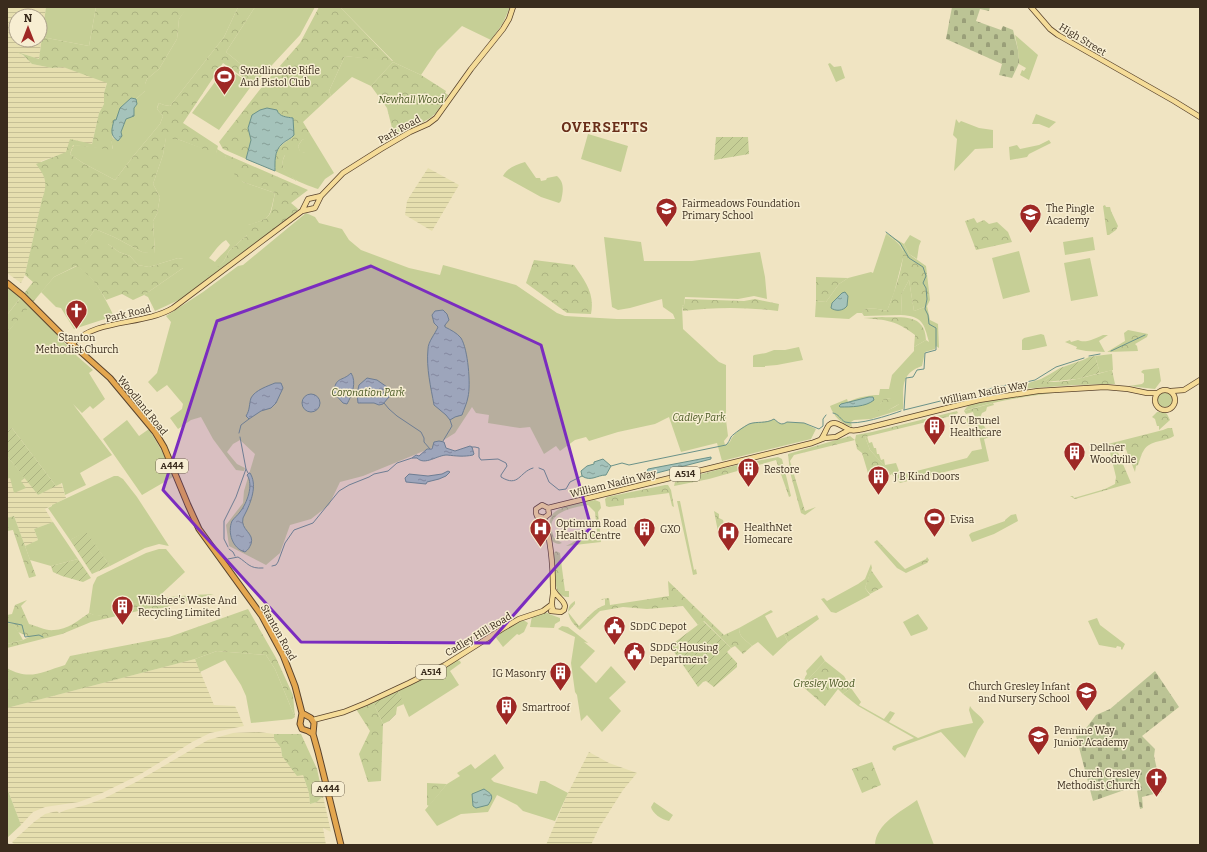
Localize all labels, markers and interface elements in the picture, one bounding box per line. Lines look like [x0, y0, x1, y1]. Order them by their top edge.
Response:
north arrow [8, 8, 48, 48]
text: N [24, 12, 33, 25]
street label: High Street [1057, 21, 1109, 59]
sports icon: Swadlincote Rifle And Pistol Club [211, 63, 237, 96]
place label: Swadlincote Rifle And Pistol Club [240, 65, 320, 89]
park label: Newhall Wood [378, 94, 444, 106]
street label: Park Road [376, 113, 423, 146]
district label: OVERSETTS [561, 119, 649, 136]
school or university icon: Fairmeadows Foundation Primary School [654, 196, 680, 229]
place label: Fairmeadows Foundation Primary School [682, 198, 801, 222]
school or university icon: The Pingle Academy [1018, 201, 1044, 234]
place label: The Pingle Academy [1046, 203, 1094, 227]
church icon: Stanton Methodist Church [64, 298, 90, 331]
street label: Park Road [104, 303, 152, 325]
place label: Stanton Methodist Church [36, 332, 119, 356]
street label: Woodland Road [115, 374, 170, 438]
street label: William Nadin Way [940, 378, 1030, 407]
park label: Coronation Park [331, 387, 405, 399]
park label: Cadley Park [673, 412, 726, 424]
building icon: IVC Brunel Healthcare [921, 413, 947, 446]
place label: IVC Brunel Healthcare [950, 415, 1001, 439]
building icon: Dellner Woodville [1062, 440, 1088, 473]
place label: Dellner Woodville [1090, 442, 1136, 466]
building icon: Restore [735, 456, 761, 489]
road number: A444 [156, 459, 188, 473]
building icon: J B Kind Doors [865, 463, 891, 496]
place label: Restore [764, 464, 800, 476]
street label: William Nadin Way [569, 467, 658, 501]
road number: A514 [670, 467, 700, 481]
place label: J B Kind Doors [893, 471, 960, 483]
sports icon: Evisa [921, 506, 947, 539]
place label: Evisa [950, 514, 975, 526]
hospital icon: Optimum Road Health Centre [528, 516, 554, 549]
building icon: GXO [632, 516, 658, 549]
place label: Optimum Road Health Centre [556, 518, 627, 542]
hospital icon: HealthNet Homecare [716, 520, 742, 553]
place label: HealthNet Homecare [744, 522, 793, 546]
place label: GXO [660, 524, 681, 536]
building icon: Willshee's Waste And Recycling Limited [109, 593, 135, 626]
place label: Willshee's Waste And Recycling Limited [138, 595, 237, 619]
street label: Stanton Road [258, 602, 298, 663]
street label: Cadley Hill Road [443, 610, 514, 659]
public building icon: SDDC Depot [601, 613, 627, 646]
place label: SDDC Depot [630, 621, 687, 633]
public building icon: SDDC Housing Department [622, 640, 648, 673]
place label: SDDC Housing Department [650, 642, 719, 666]
building icon: IG Masonry [548, 660, 574, 693]
road number: A514 [416, 665, 446, 679]
place label: IG Masonry [492, 668, 547, 680]
park label: Gresley Wood [793, 678, 855, 690]
school or university icon: Church Gresley Infant and Nursery School [1073, 679, 1099, 712]
place label: Church Gresley Infant and Nursery School [968, 681, 1070, 705]
building icon: Smartroof [493, 694, 519, 727]
place label: Smartroof [522, 702, 571, 714]
school or university icon: Pennine Way Junior Academy [1026, 723, 1052, 756]
place label: Pennine Way Junior Academy [1053, 725, 1129, 749]
church icon: Church Gresley Methodist Church [1143, 766, 1169, 799]
place label: Church Gresley Methodist Church [1057, 768, 1141, 792]
road number: A444 [312, 782, 344, 796]

